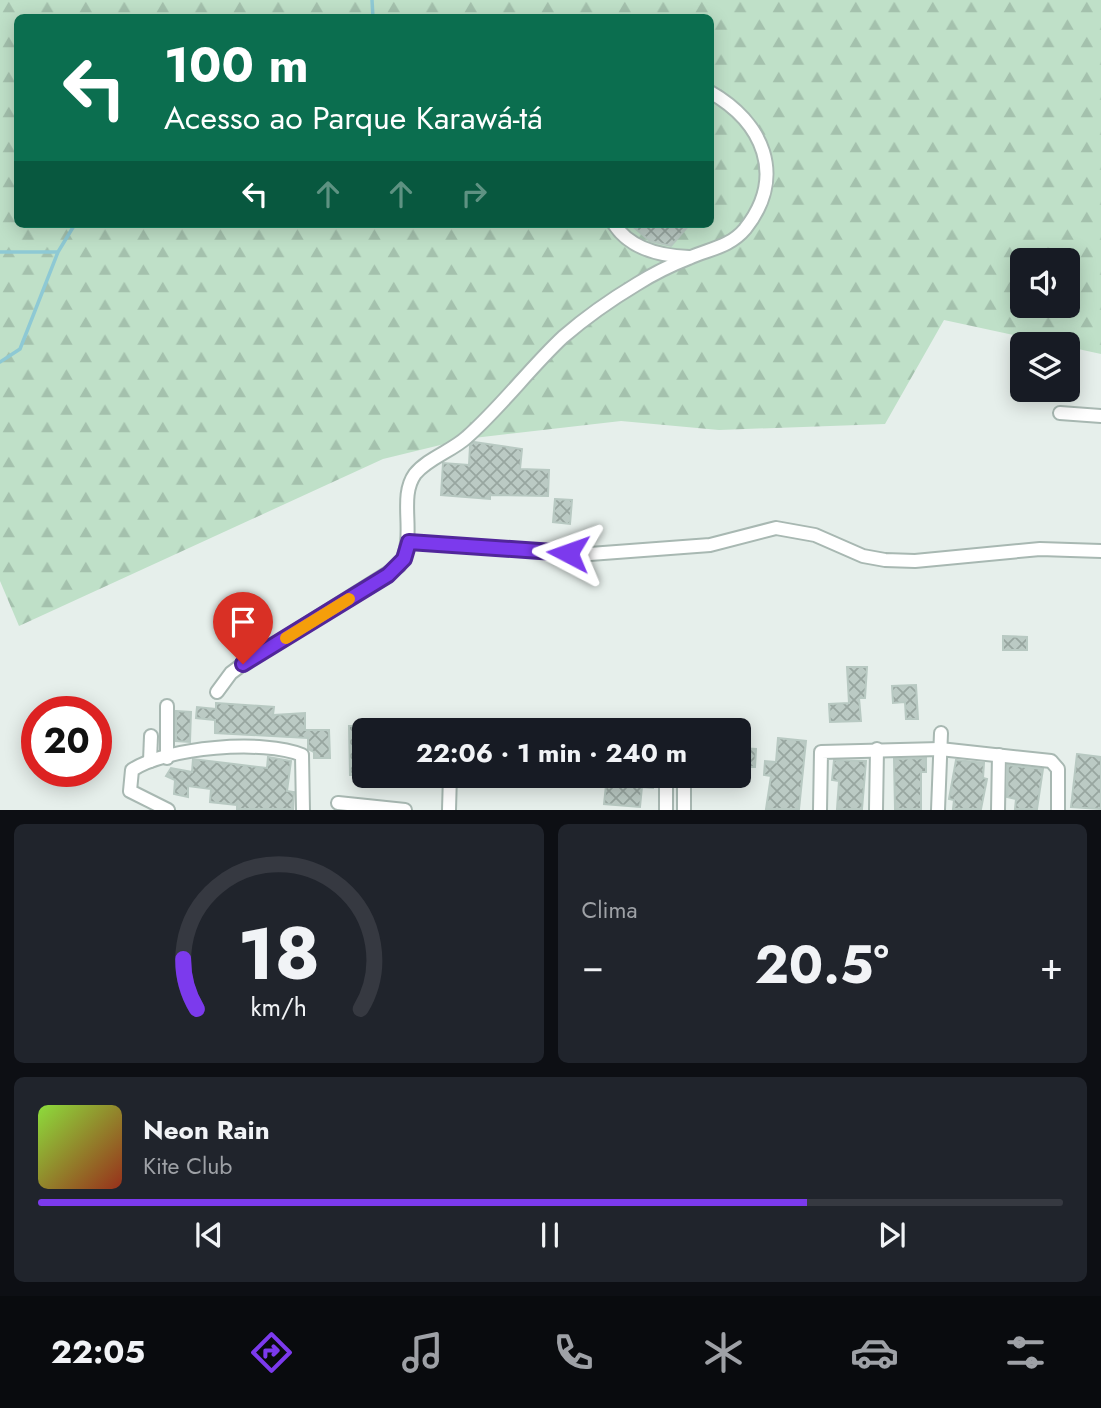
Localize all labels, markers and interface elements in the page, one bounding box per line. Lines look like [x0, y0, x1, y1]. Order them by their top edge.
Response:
text: 100 m [164, 30, 309, 100]
icon: left [49, 42, 140, 133]
text: Acesso ao Parque Karawá-tá [164, 95, 543, 141]
icon: left [236, 175, 274, 213]
icon: ahead [309, 175, 347, 213]
icon: ahead [382, 175, 420, 213]
icon: right [455, 175, 493, 213]
map controls [1010, 248, 1080, 402]
button: sound [1010, 248, 1080, 318]
button: layers [1010, 332, 1080, 402]
position arrow [531, 516, 605, 590]
pin [213, 592, 273, 664]
icon: arrive [224, 603, 262, 641]
speed limit sign: 20 [21, 696, 112, 787]
text: 22:06 · 1 min · 240 m [416, 734, 687, 772]
text: Clima [582, 893, 638, 927]
text: 18 [237, 902, 320, 1007]
text: 20.5° [755, 927, 889, 1003]
text: − [582, 938, 604, 993]
text: + [1040, 938, 1063, 993]
text: km/h [250, 989, 307, 1025]
text: Neon Rain [143, 1111, 270, 1149]
text: Kite Club [143, 1149, 232, 1183]
icon: previous [190, 1216, 228, 1254]
icon: pause [531, 1216, 569, 1254]
icon: next [873, 1216, 911, 1254]
icon: directions [247, 1328, 296, 1377]
icon: music [398, 1328, 447, 1377]
icon: phone [549, 1328, 598, 1377]
icon: climate [699, 1328, 748, 1377]
icon: car [850, 1328, 899, 1377]
icon: filters [1001, 1328, 1050, 1377]
text: 22:05 [51, 1329, 145, 1375]

